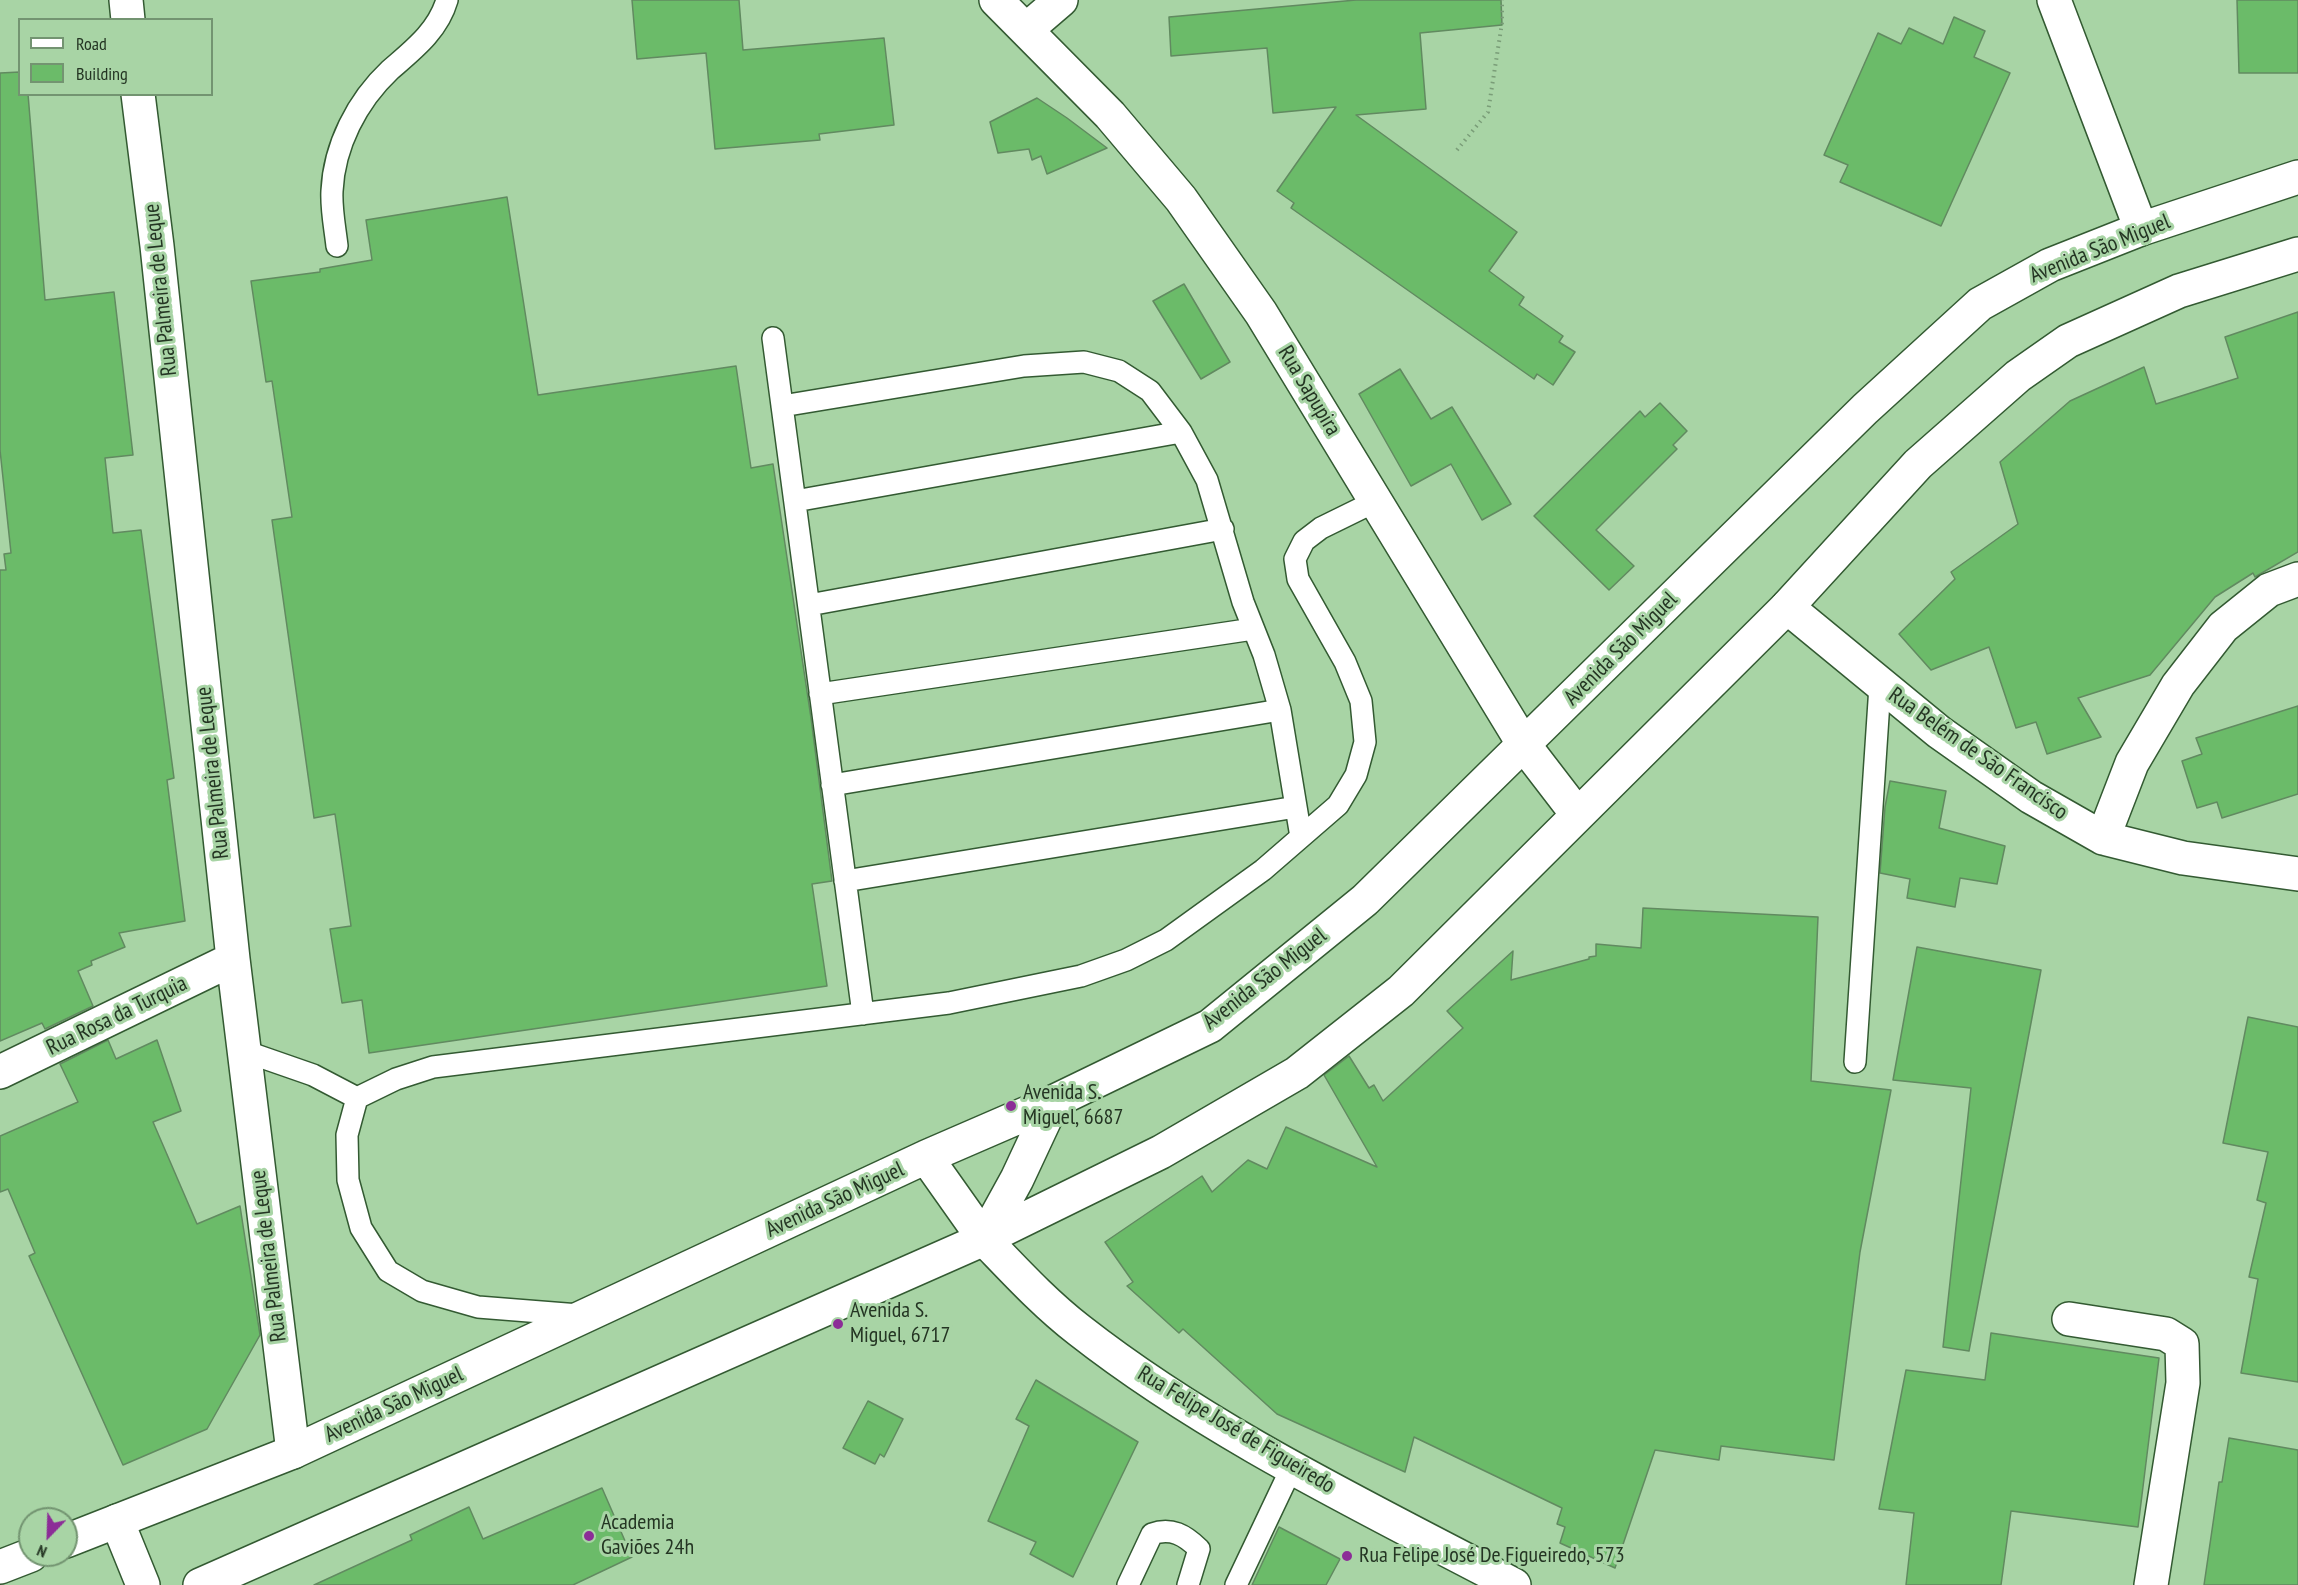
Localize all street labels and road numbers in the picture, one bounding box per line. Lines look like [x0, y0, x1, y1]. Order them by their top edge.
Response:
street label: Rua Palmeira de Leque [139, 203, 183, 377]
street label: Avenida São Miguel [2026, 209, 2174, 289]
street label: Rua Sapupira [1272, 341, 1346, 441]
street label: Avenida São Miguel [1559, 587, 1683, 711]
street label: Rua Belém de São Francisco [1883, 682, 2073, 826]
street label: Rua Palmeira de Leque [191, 686, 235, 860]
street label: Avenida São Miguel [1198, 923, 1332, 1035]
street label: Rua Rosa da Turquia [43, 971, 191, 1061]
street label: Avenida São Miguel [762, 1157, 908, 1243]
street label: Rua Palmeira de Leque [245, 1169, 293, 1343]
street label: Rua Felipe José de Figueiredo [1133, 1361, 1339, 1499]
street label: Avenida São Miguel [321, 1362, 467, 1448]

